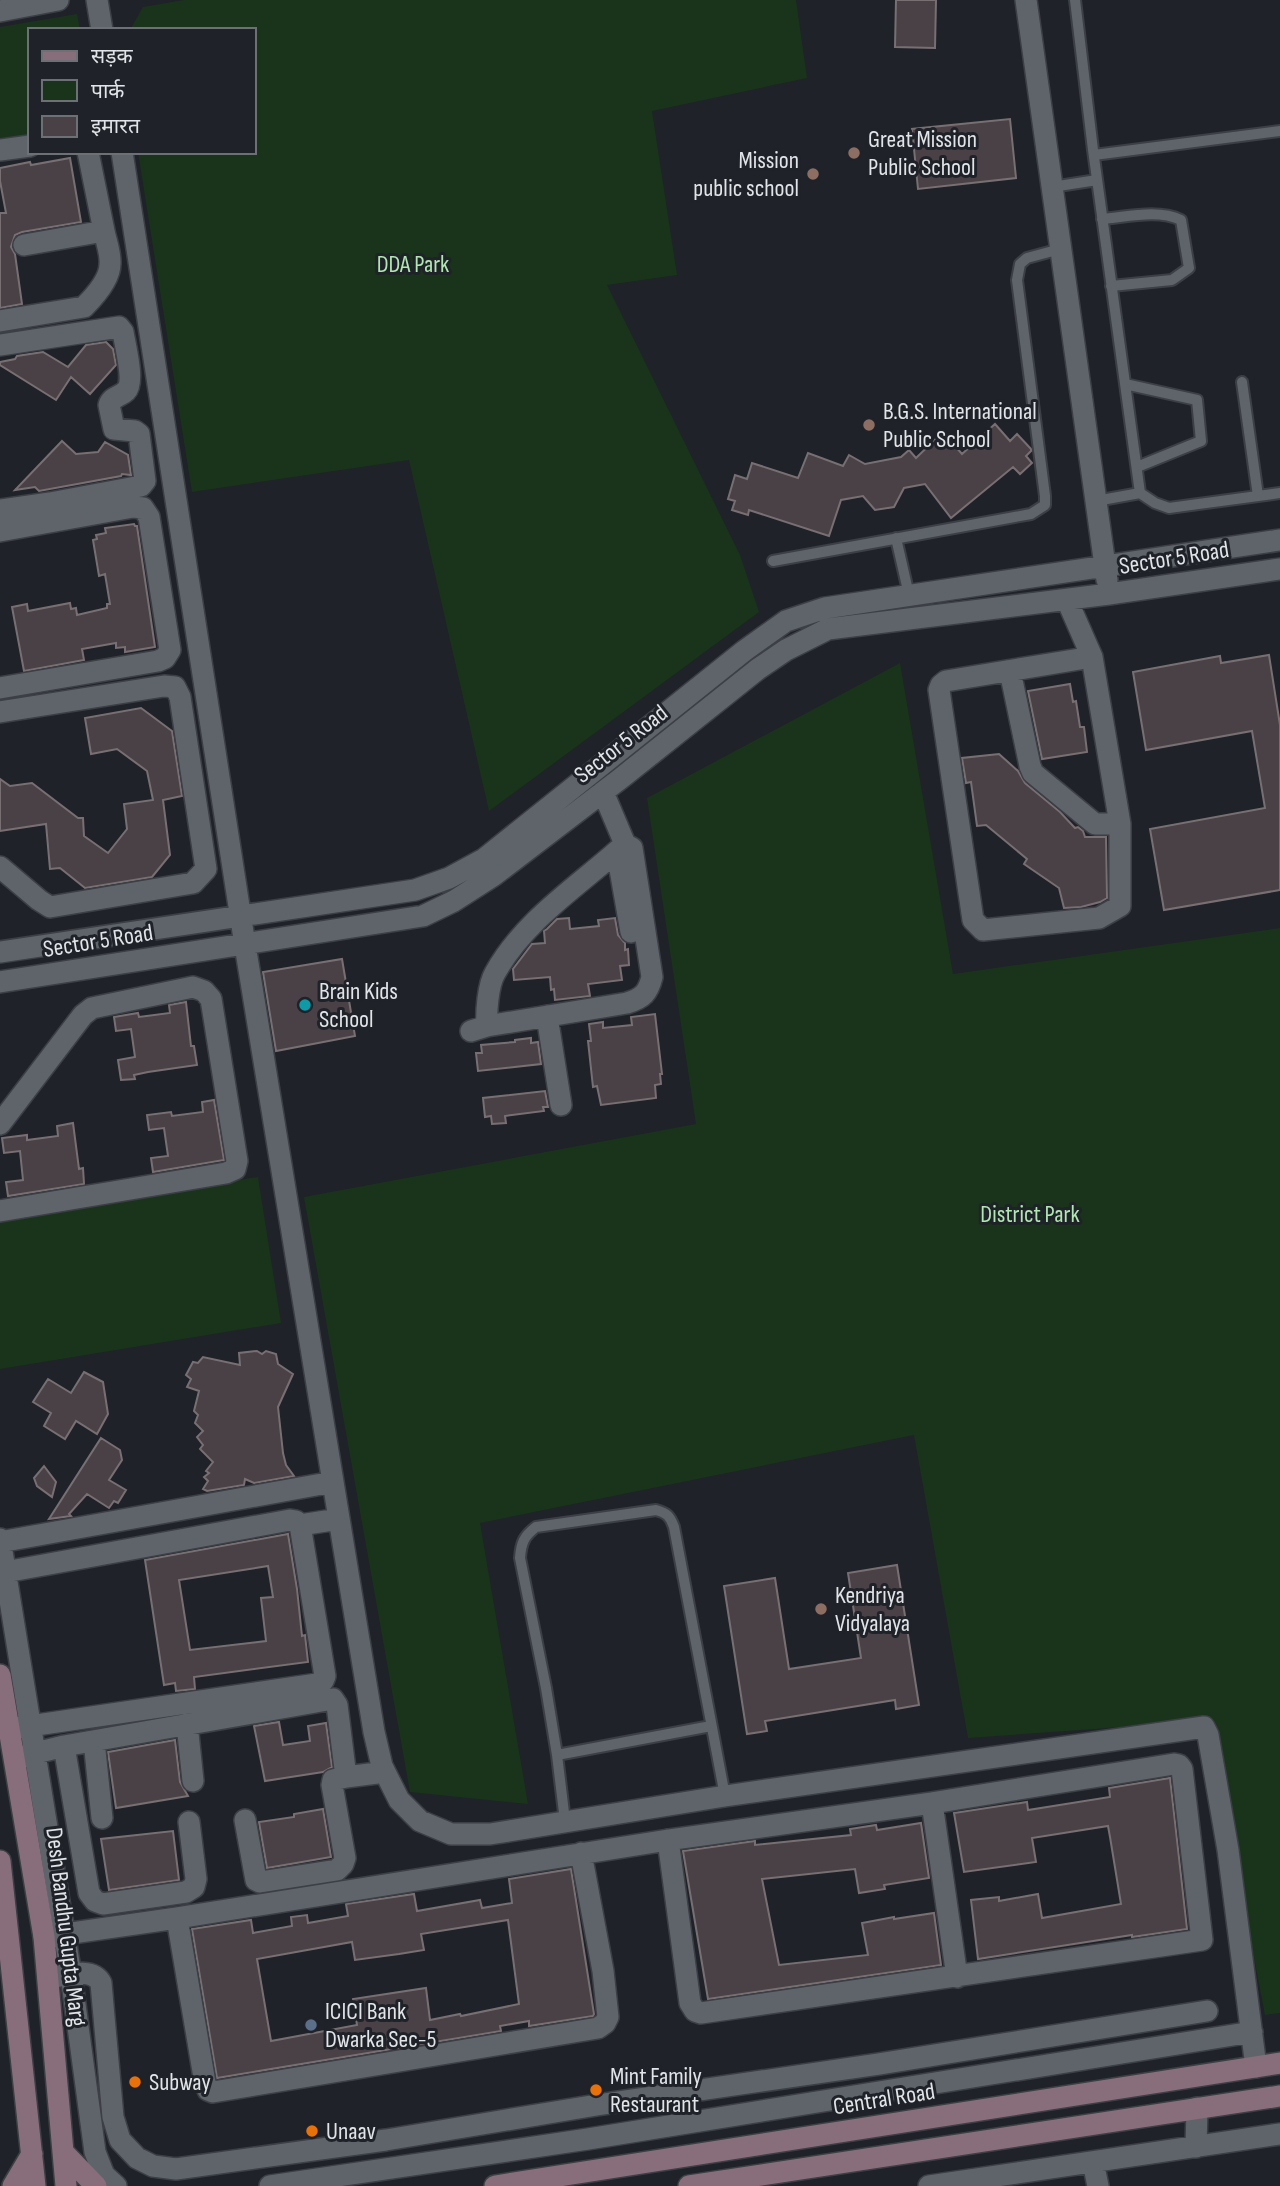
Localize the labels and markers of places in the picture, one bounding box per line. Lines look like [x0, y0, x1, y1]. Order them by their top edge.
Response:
place label: Great Mission Public School [868, 125, 977, 182]
marker: Great Mission Public School [846, 145, 862, 161]
place label: Mission public school [693, 146, 799, 203]
marker: Mission public school [805, 166, 821, 182]
place label: B.G.S. International Public School [883, 397, 1037, 454]
marker: B.G.S. International Public School [861, 417, 877, 433]
place label: Brain Kids School [319, 977, 398, 1034]
marker: Brain Kids School [297, 997, 313, 1013]
place label: Kendriya Vidyalaya [835, 1581, 910, 1638]
marker: Kendriya Vidyalaya [813, 1601, 829, 1617]
place label: ICICI Bank Dwarka Sec-5 [325, 1997, 436, 2054]
marker: ICICI Bank Dwarka Sec-5 [303, 2017, 319, 2033]
place label: Mint Family Restaurant [610, 2062, 702, 2119]
place label: Subway [149, 2068, 211, 2097]
marker: Subway [127, 2074, 143, 2090]
marker: Mint Family Restaurant [588, 2082, 604, 2098]
place label: Unaav [326, 2117, 376, 2146]
marker: Unaav [304, 2123, 320, 2139]

